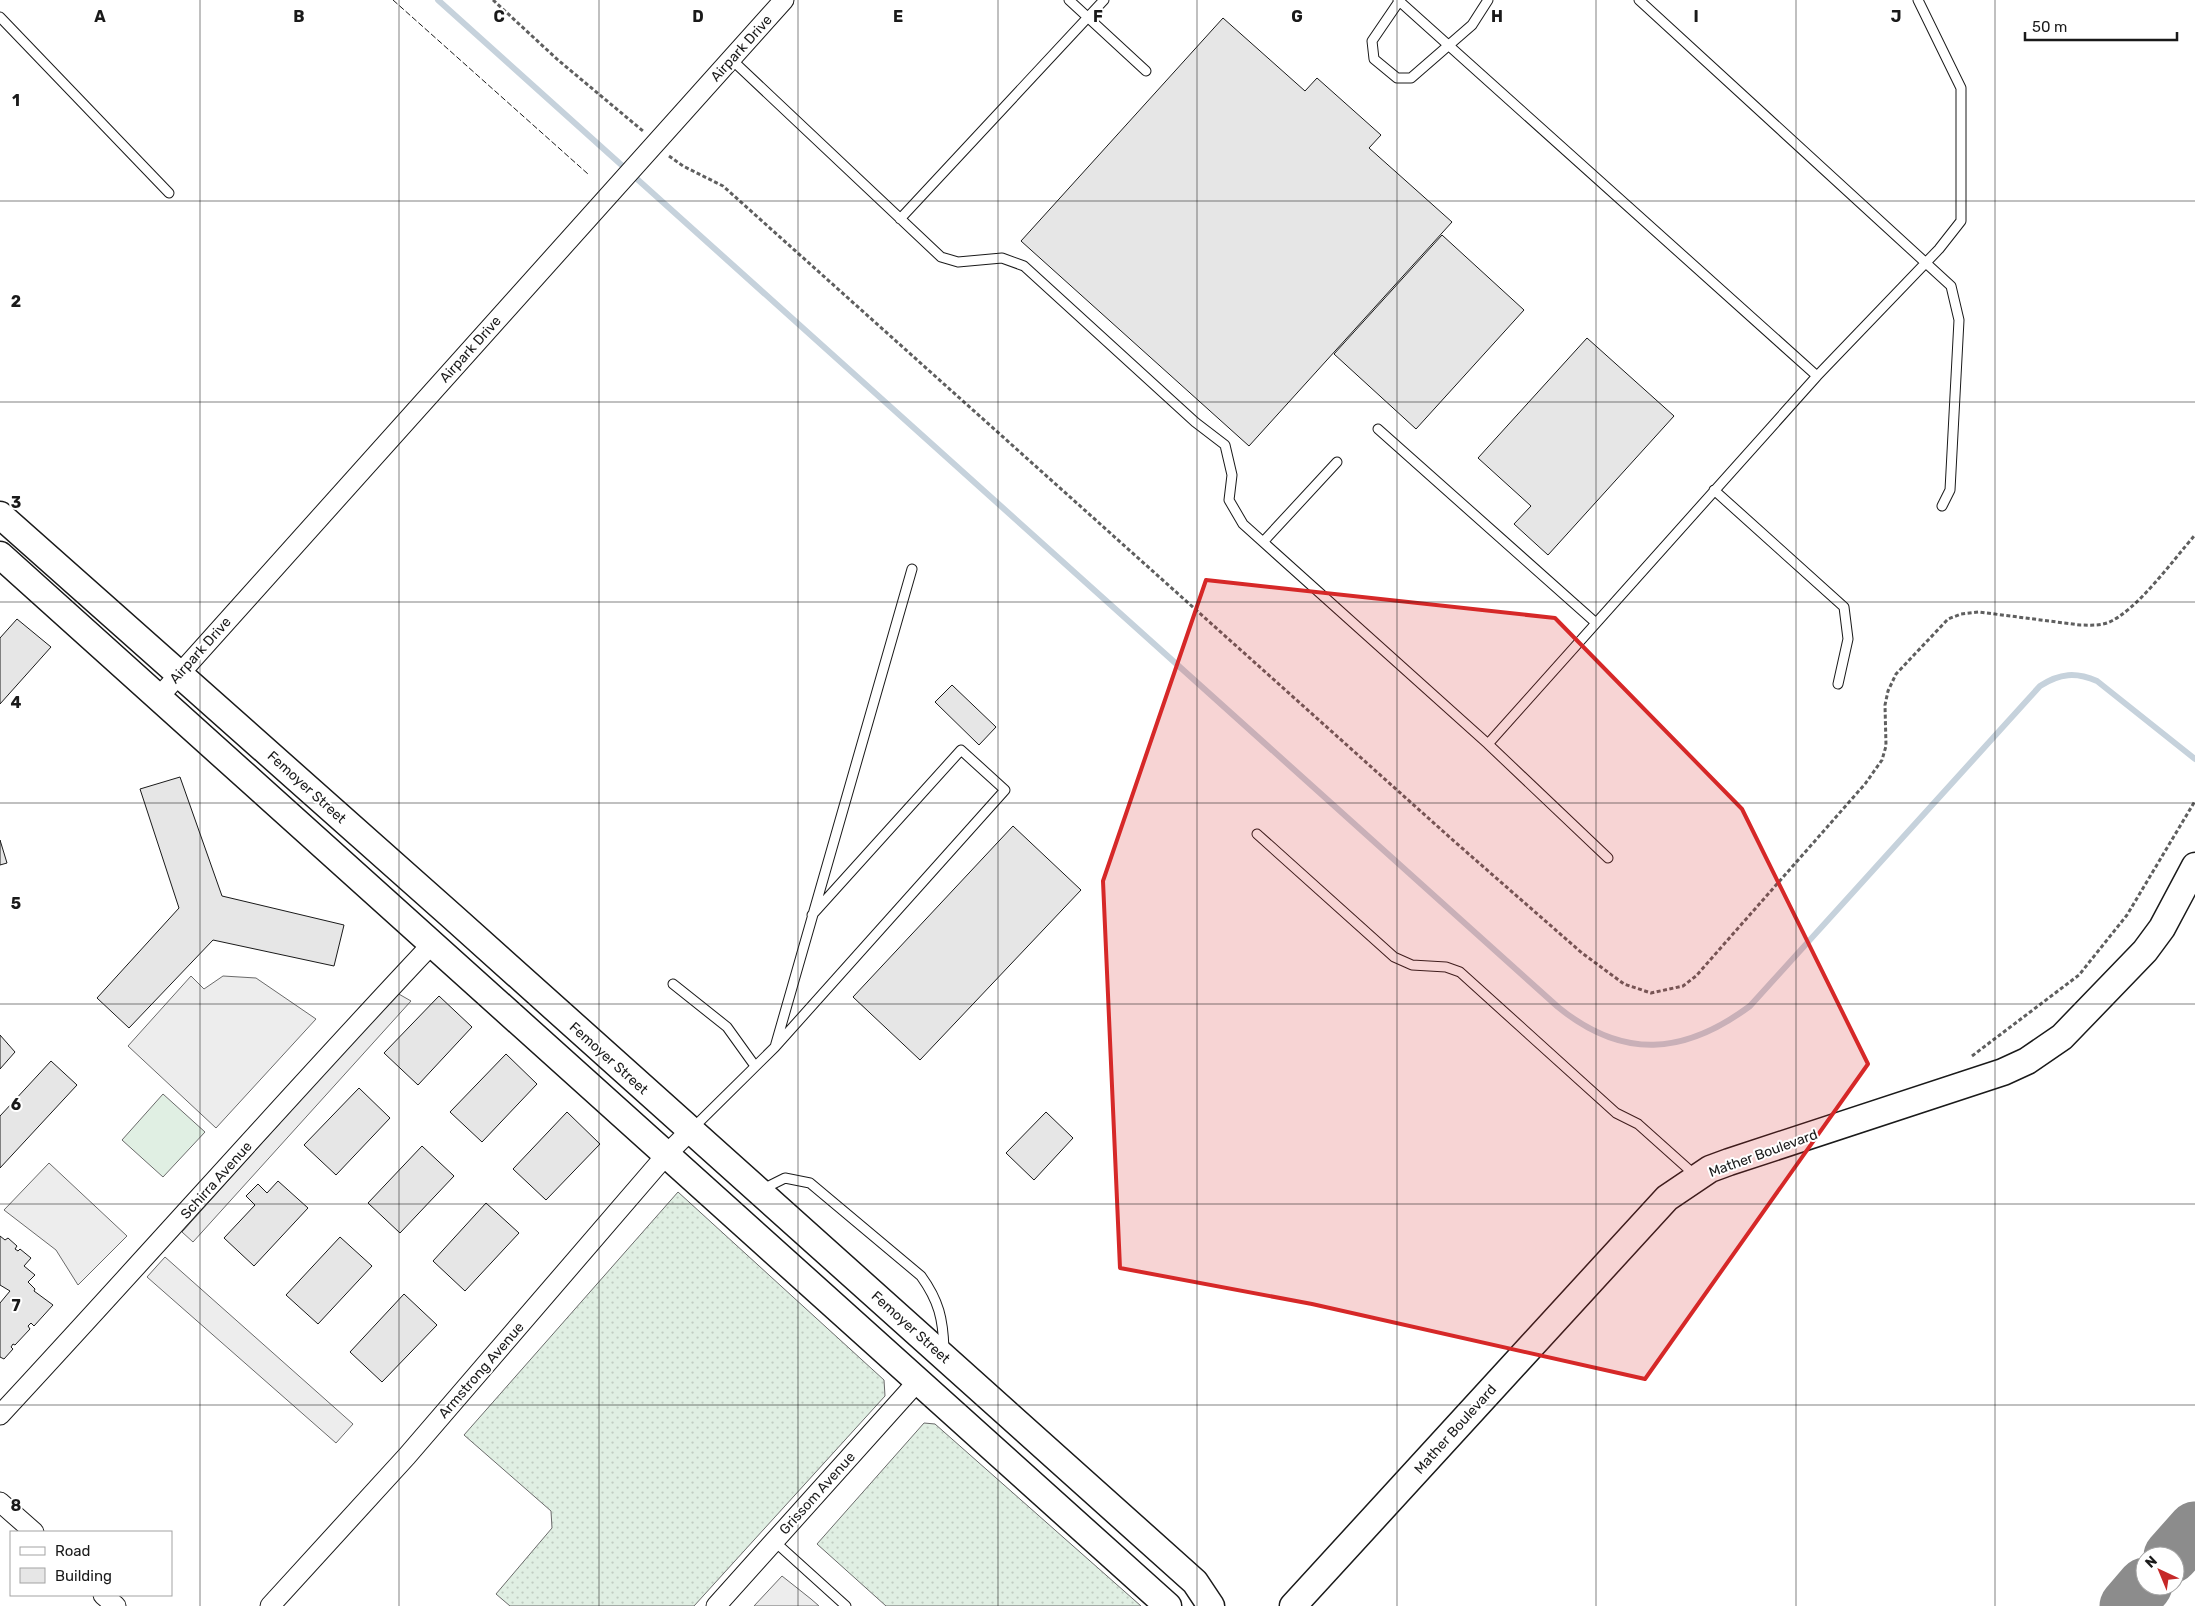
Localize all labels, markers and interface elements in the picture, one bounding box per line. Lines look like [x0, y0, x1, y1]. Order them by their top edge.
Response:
text: A [94, 7, 106, 26]
text: B [293, 7, 305, 26]
text: C [493, 7, 505, 26]
text: D [692, 7, 704, 26]
text: E [893, 7, 903, 26]
text: F [1093, 7, 1103, 26]
text: G [1291, 7, 1303, 26]
text: H [1491, 7, 1503, 26]
text: I [1693, 7, 1699, 26]
text: J [1891, 7, 1901, 26]
scale bar [2025, 10, 2178, 42]
street label: Airpark Drive [707, 11, 776, 85]
text: 50 m [2032, 18, 2067, 36]
text: 1 [12, 91, 20, 110]
text: 2 [11, 292, 21, 311]
street label: Airpark Drive [436, 312, 505, 386]
text: 3 [11, 493, 21, 512]
street label: Airpark Drive [166, 613, 235, 687]
text: 4 [11, 693, 22, 712]
street label: Femoyer Street [264, 747, 350, 828]
text: 5 [11, 894, 21, 913]
street label: Femoyer Street [566, 1018, 652, 1099]
text: 6 [11, 1095, 21, 1114]
street label: Mather Boulevard [1706, 1126, 1820, 1181]
street label: Schirra Avenue [177, 1138, 256, 1223]
street label: Femoyer Street [868, 1287, 954, 1368]
text: 7 [11, 1296, 21, 1315]
street label: Armstrong Avenue [435, 1319, 528, 1422]
street label: Mather Boulevard [1411, 1381, 1500, 1478]
street label: Grissom Avenue [776, 1448, 859, 1538]
text: 8 [11, 1496, 22, 1515]
legend [10, 1531, 172, 1596]
text: Road [55, 1542, 91, 1560]
north arrow [2135, 1546, 2185, 1596]
text: N [2142, 1552, 2161, 1572]
text: Building [55, 1567, 112, 1585]

